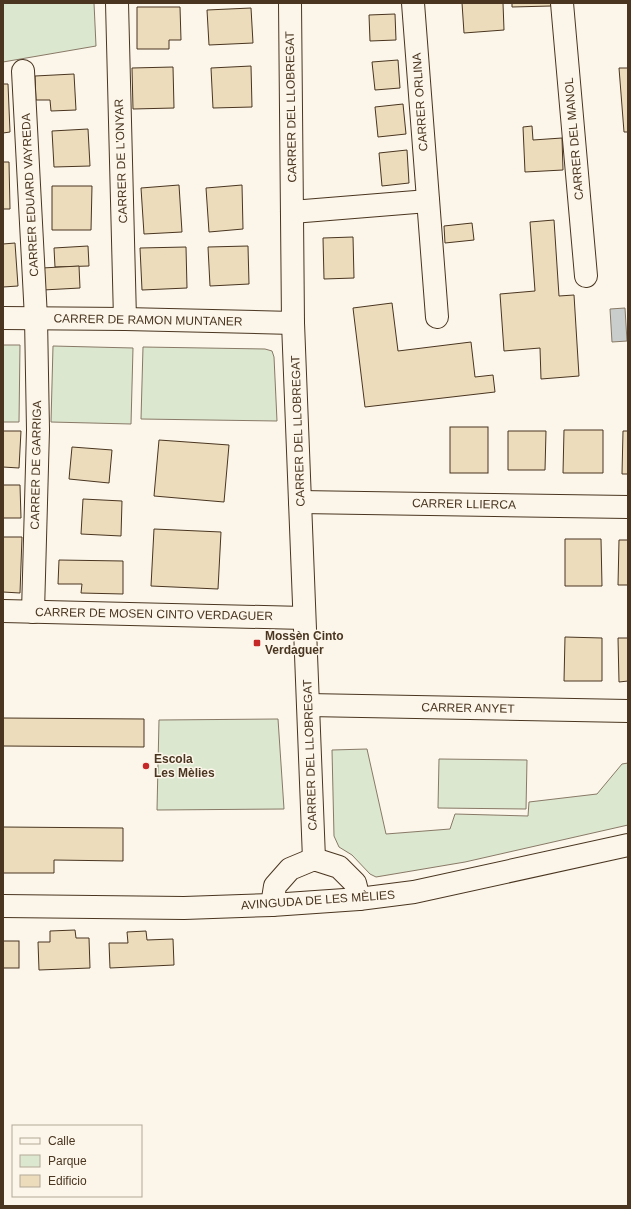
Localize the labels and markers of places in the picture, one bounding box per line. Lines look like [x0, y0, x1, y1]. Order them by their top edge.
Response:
place label: Mossèn Cinto Verdaguer [265, 629, 344, 657]
marker: Mossèn Cinto Verdaguer [252, 638, 262, 648]
place label: Escola Les Mèlies [154, 752, 215, 780]
marker: Escola Les Mèlies [141, 761, 151, 771]

